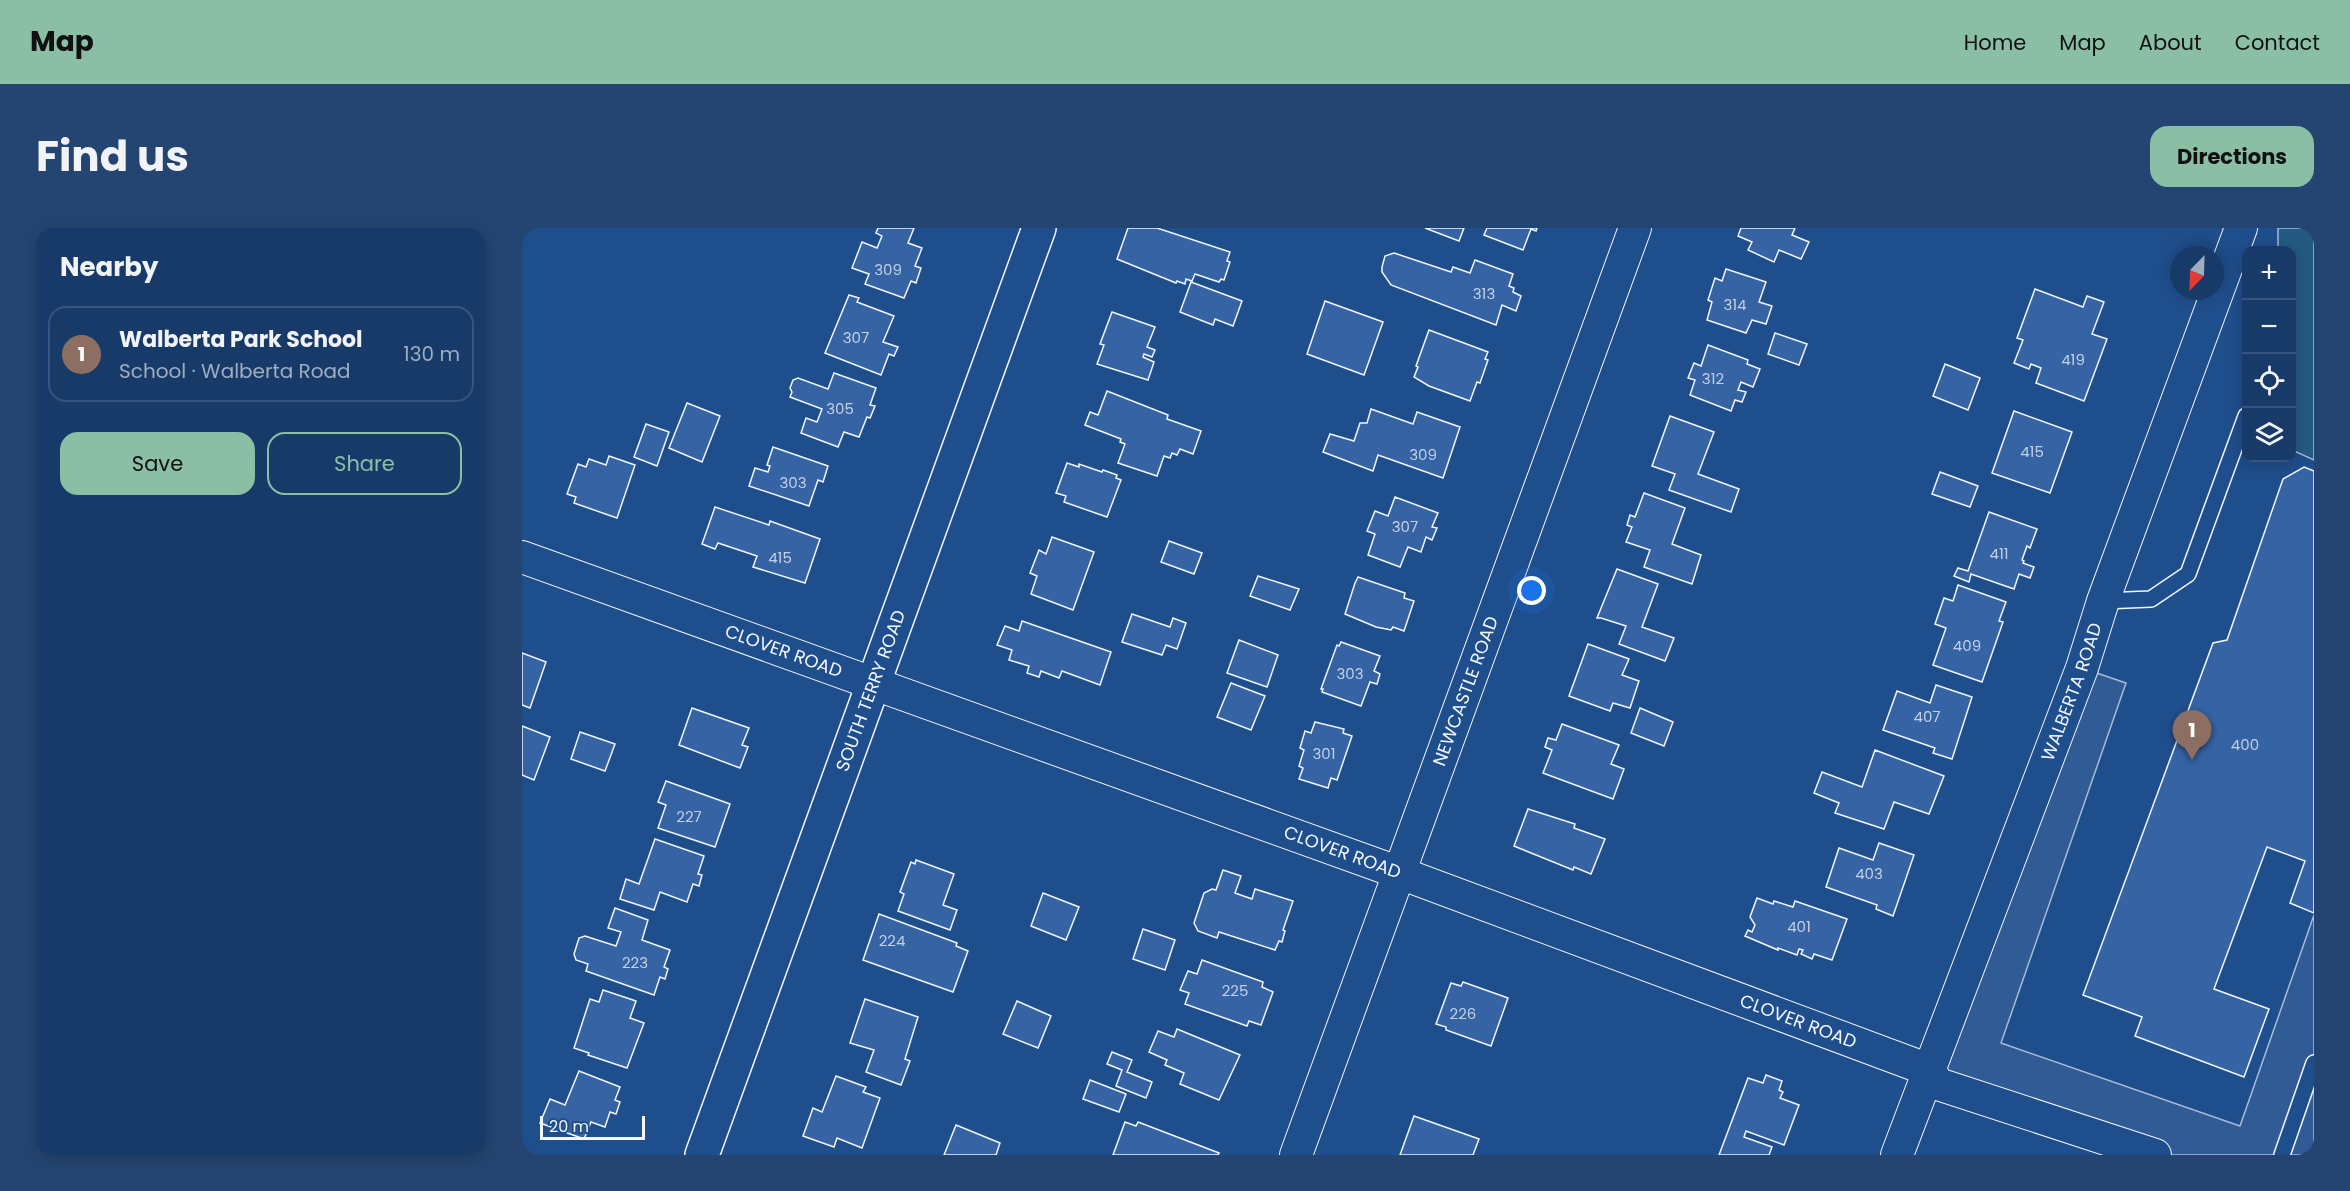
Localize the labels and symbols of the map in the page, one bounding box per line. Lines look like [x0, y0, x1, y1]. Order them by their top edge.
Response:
north arrow [2170, 246, 2224, 300]
house number: 309 [874, 259, 902, 280]
house number: 313 [1473, 283, 1495, 304]
house number: 314 [1723, 294, 1747, 315]
house number: 307 [843, 327, 869, 348]
house number: 419 [2061, 349, 2085, 370]
house number: 312 [1702, 368, 1724, 389]
house number: 305 [826, 398, 854, 419]
house number: 415 [2020, 441, 2044, 462]
house number: 309 [1409, 444, 1437, 465]
house number: 303 [779, 472, 807, 493]
house number: 307 [1392, 516, 1418, 537]
house number: 411 [1989, 543, 2009, 564]
house number: 415 [768, 547, 792, 568]
your location [1517, 576, 1546, 605]
street label: SOUTH TERRY ROAD [830, 606, 911, 775]
street label: NEWCASTLE ROAD [1426, 613, 1504, 769]
street label: CLOVER ROAD [722, 618, 846, 683]
street label: WALBERTA ROAD [2035, 619, 2107, 764]
house number: 409 [1953, 635, 1981, 656]
house number: 303 [1336, 663, 1364, 684]
house number: 407 [1913, 706, 1941, 727]
pin: 1 [2172, 710, 2212, 760]
house number: 400 [2231, 734, 2259, 755]
house number: 301 [1312, 743, 1336, 764]
house number: 227 [676, 806, 702, 827]
street label: CLOVER ROAD [1281, 819, 1405, 884]
house number: 403 [1855, 863, 1883, 884]
house number: 401 [1787, 916, 1811, 937]
house number: 224 [879, 930, 905, 951]
house number: 223 [622, 952, 648, 973]
house number: 225 [1222, 980, 1248, 1001]
street label: CLOVER ROAD [1736, 988, 1860, 1054]
house number: 226 [1450, 1003, 1476, 1024]
scale bar [540, 1113, 645, 1140]

